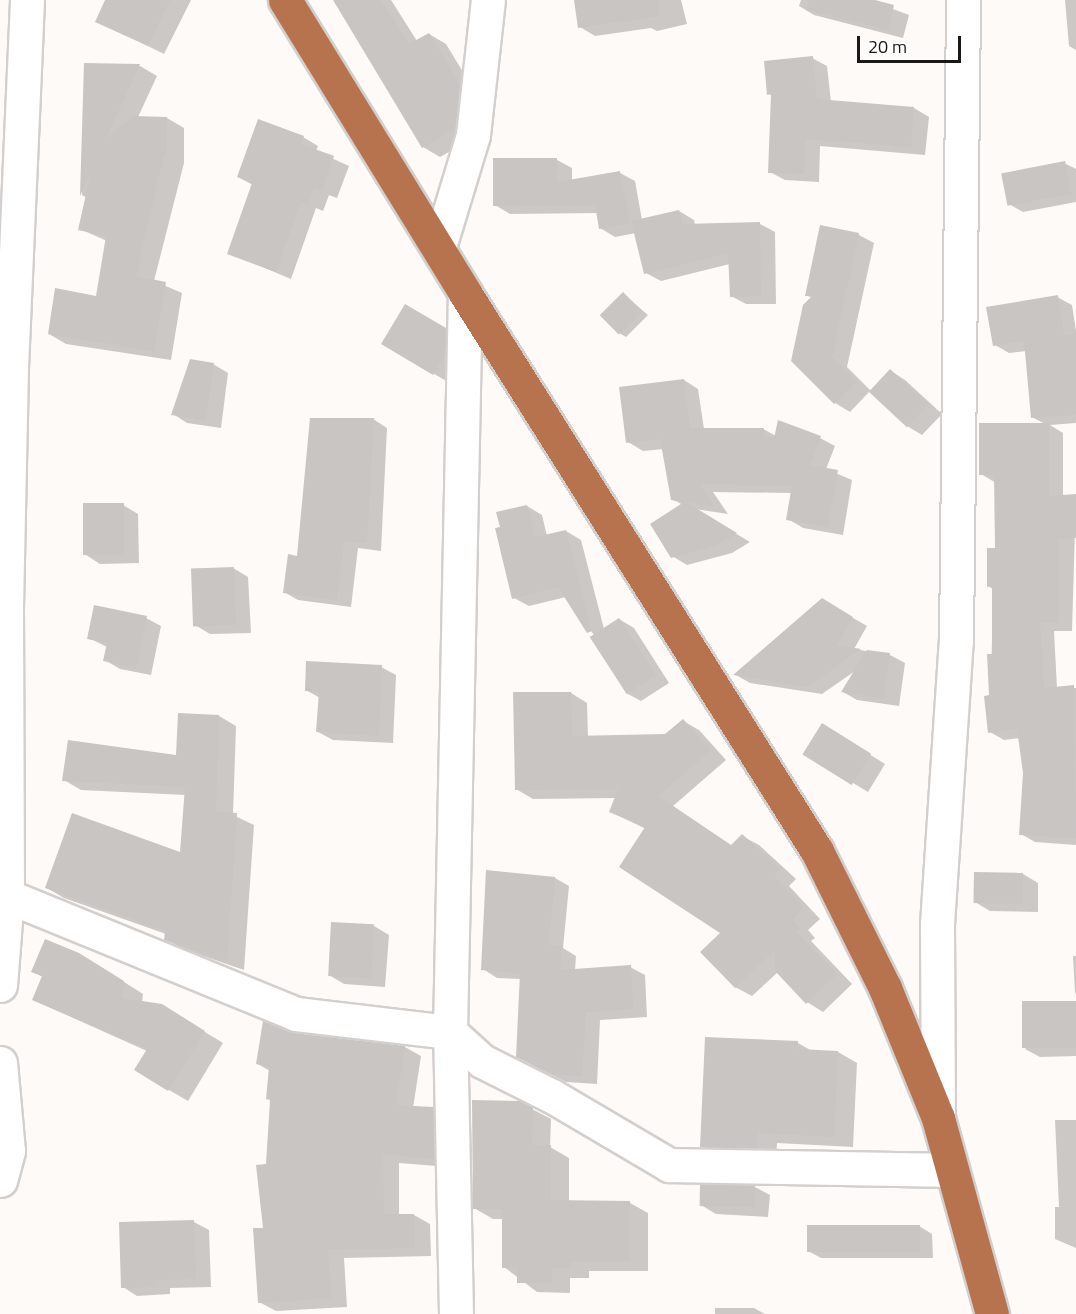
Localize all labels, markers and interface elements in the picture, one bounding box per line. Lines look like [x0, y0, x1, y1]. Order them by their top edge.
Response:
scale bar [860, 24, 964, 62]
text: 20 m [868, 33, 907, 60]

